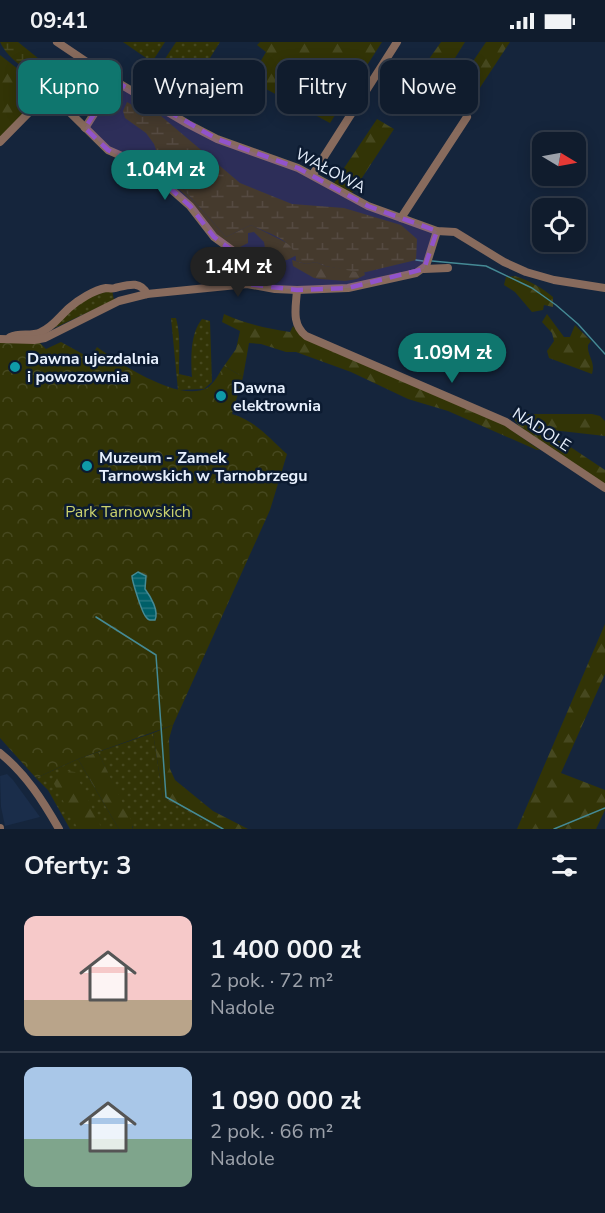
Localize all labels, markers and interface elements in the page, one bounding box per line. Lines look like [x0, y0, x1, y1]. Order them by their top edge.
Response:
text: 09:41 [30, 6, 88, 36]
chip: Kupno [18, 60, 121, 114]
chip: Wynajem [133, 60, 265, 114]
chip: Filtry [277, 60, 368, 114]
chip: Nowe [380, 60, 478, 114]
north arrow [532, 132, 586, 186]
map controls [532, 132, 586, 252]
street label: WAŁOWA [291, 143, 370, 199]
pin: 1.04M zł [103, 150, 227, 201]
text: 1.04M zł [125, 156, 205, 183]
button: locate [532, 198, 586, 252]
pin: 1.4M zł [183, 247, 293, 298]
text: 1.4M zł [204, 253, 272, 280]
pin: 1.09M zł [390, 333, 514, 384]
text: 1.09M zł [412, 339, 492, 366]
place label: Dawna ujezdalnia i powozownia [27, 348, 159, 388]
marker: Dawna ujezdalnia i powozownia [8, 360, 22, 374]
place label: Dawna elektrownia [233, 377, 321, 417]
marker: Dawna elektrownia [214, 389, 228, 403]
street label: NADOLE [508, 403, 575, 457]
place label: Muzeum - Zamek Tarnowskich w Tarnobrzegu [99, 447, 308, 487]
marker: Muzeum - Zamek Tarnowskich w Tarnobrzegu [80, 459, 94, 473]
park label: Park Tarnowskich [65, 501, 191, 523]
text: Oferty: 3 [24, 848, 131, 883]
icon: filters [548, 849, 581, 882]
text: 1 400 000 zł [210, 932, 361, 967]
icon: home [72, 940, 144, 1012]
text: 2 pok. · 72 m² [210, 967, 333, 994]
text: Nadole [210, 994, 275, 1021]
text: 1 090 000 zł [210, 1083, 361, 1118]
icon: home [72, 1091, 144, 1163]
text: 2 pok. · 66 m² [210, 1118, 333, 1145]
text: Nadole [210, 1145, 275, 1172]

